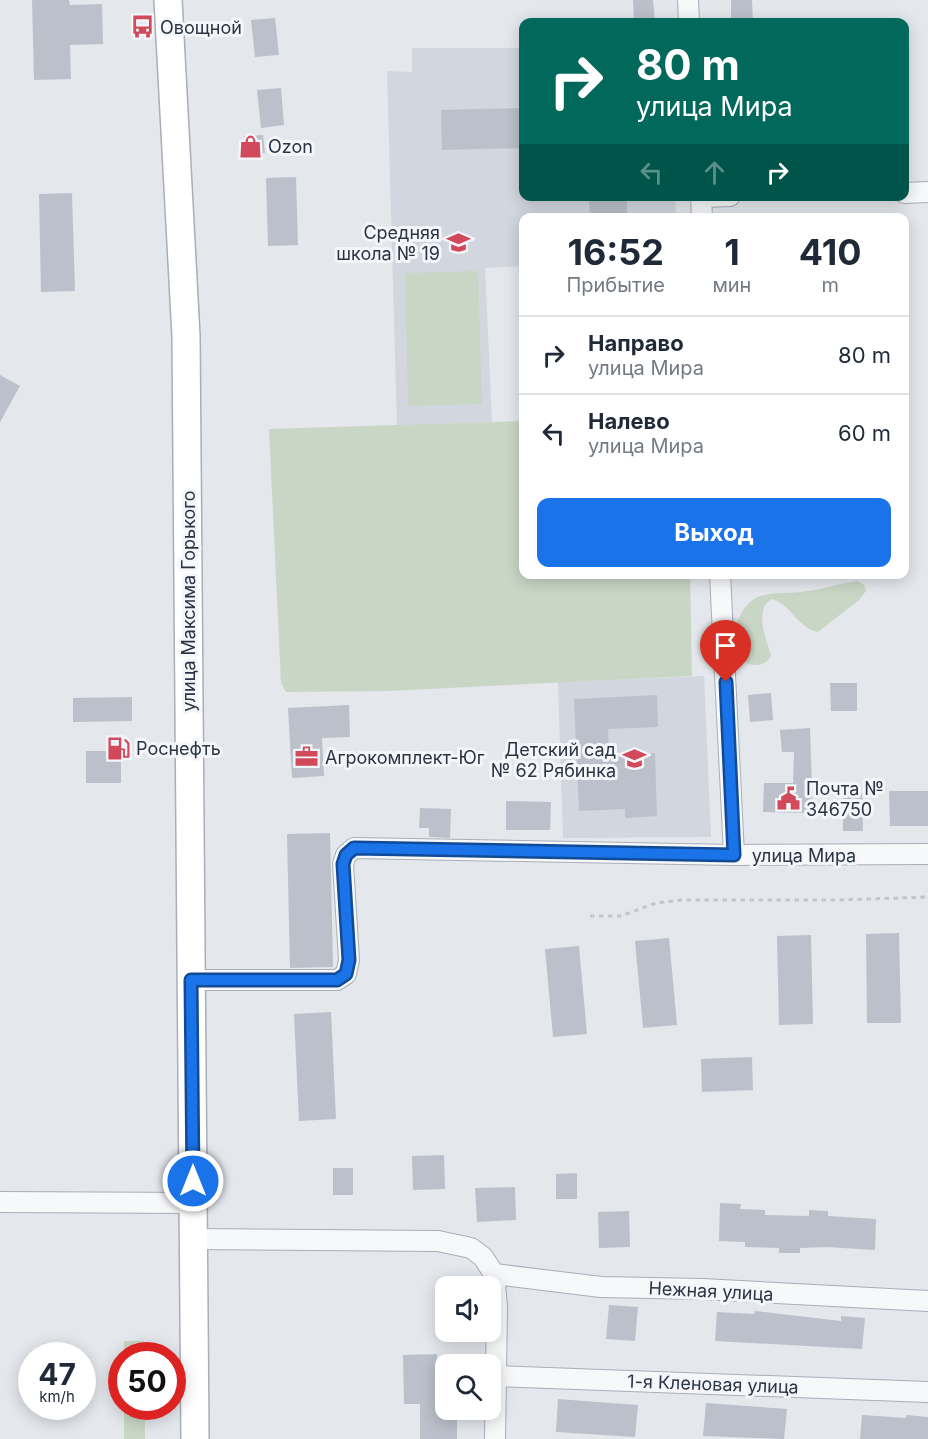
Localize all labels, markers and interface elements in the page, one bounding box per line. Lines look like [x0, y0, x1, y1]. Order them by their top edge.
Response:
bus stop icon: Овощной [129, 14, 155, 40]
place label: Овощной [160, 17, 242, 38]
text: 80 m [636, 39, 740, 90]
icon: right [537, 42, 615, 120]
text: улица Мира [636, 90, 793, 123]
shop icon: Ozon [237, 133, 263, 159]
place label: Ozon [268, 136, 313, 157]
icon: left [635, 156, 668, 189]
icon: ahead [698, 156, 731, 189]
icon: right [761, 156, 794, 189]
place label: Средняя школа № 19 [336, 222, 440, 264]
school or university icon: Средняя школа № 19 [445, 229, 471, 255]
text: 16:52 [567, 230, 664, 274]
text: 1 [724, 230, 740, 274]
text: 410 [799, 230, 862, 274]
text: Прибытие [566, 273, 665, 297]
text: мин [712, 273, 751, 297]
text: m [821, 273, 839, 297]
text: Направо [588, 330, 684, 356]
icon: right [537, 339, 570, 372]
text: 80 m [838, 342, 891, 368]
text: улица Мира [588, 356, 704, 380]
text: Налево [588, 408, 670, 434]
icon: left [537, 417, 570, 450]
text: 60 m [838, 420, 891, 446]
text: улица Мира [588, 434, 704, 458]
street label: улица Максима Горького [178, 490, 199, 712]
button: Выход [537, 498, 891, 567]
pin [700, 620, 751, 682]
icon: arrive [709, 629, 742, 662]
fuel station icon: Роснефть [105, 735, 131, 761]
place label: Роснефть [136, 738, 221, 759]
place label: Детский сад № 62 Рябинка [491, 739, 616, 781]
office icon: Агрокомплект-Юг [294, 744, 320, 770]
school or university icon: Детский сад № 62 Рябинка [621, 746, 647, 772]
place label: Агрокомплект-Юг [325, 747, 485, 768]
place label: Почта № 346750 [806, 778, 884, 820]
public building icon: Почта № 346750 [775, 785, 801, 811]
street label: улица Мира [752, 845, 856, 866]
position arrow [161, 1149, 225, 1213]
map controls [435, 1276, 501, 1420]
button: sound [435, 1276, 501, 1342]
street label: Нежная улица [648, 1277, 774, 1305]
speed limit sign: 50 [108, 1342, 186, 1420]
button: search [435, 1354, 501, 1420]
text: 47 [38, 1356, 76, 1392]
street label: 1-я Кленовая улица [627, 1371, 799, 1397]
text: km/h [39, 1387, 75, 1406]

